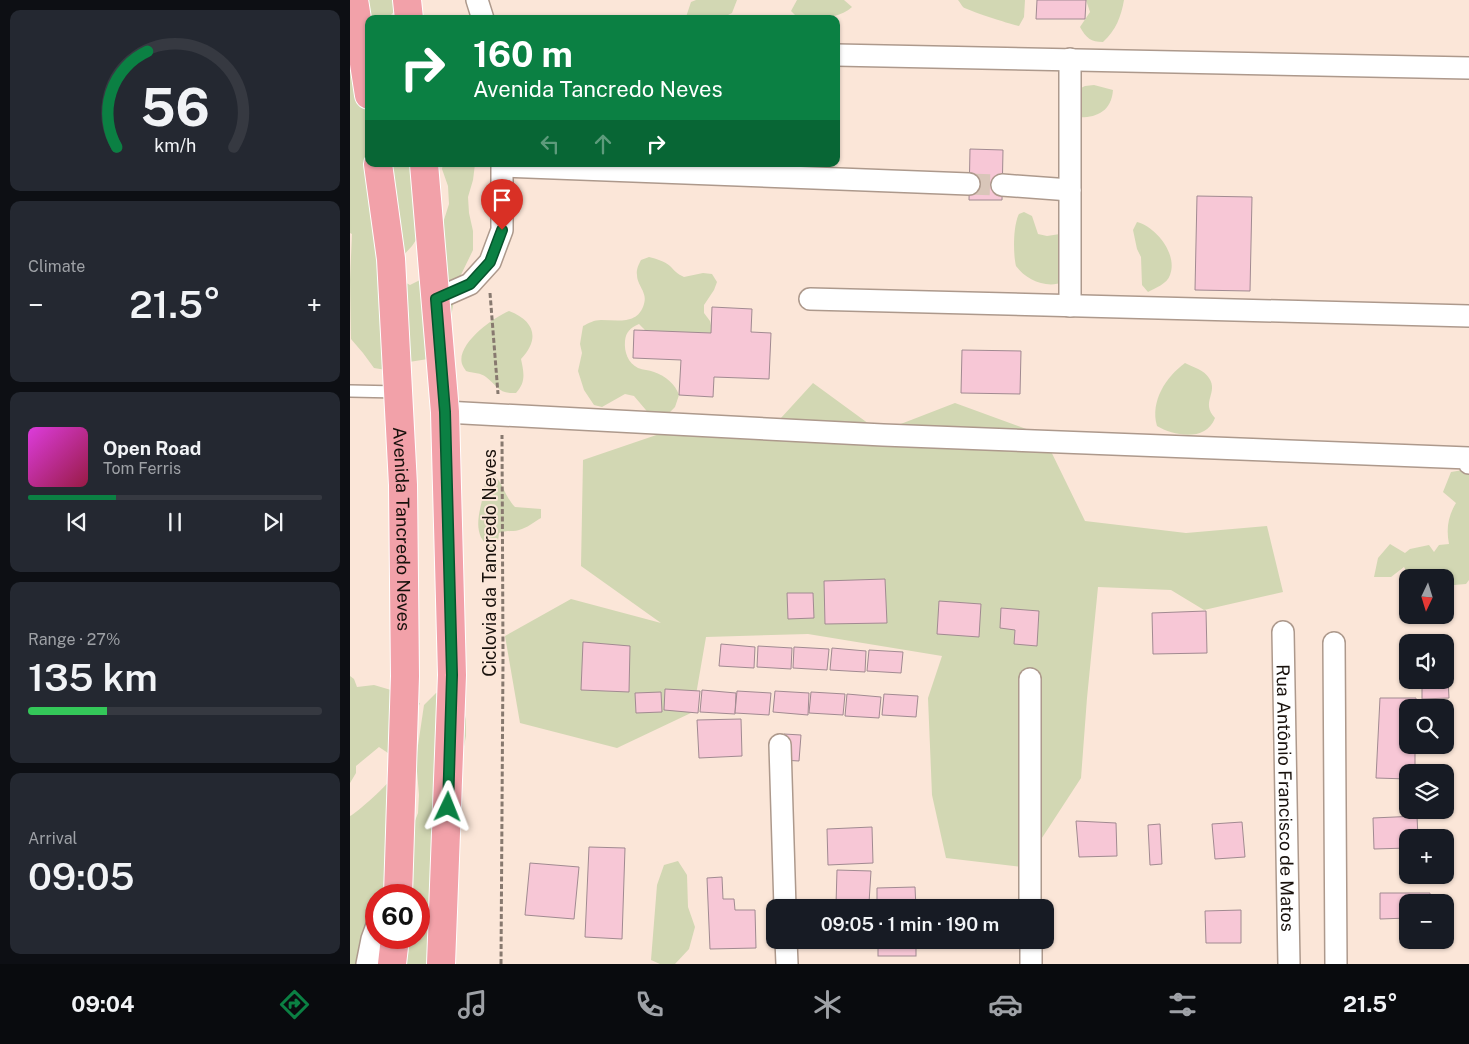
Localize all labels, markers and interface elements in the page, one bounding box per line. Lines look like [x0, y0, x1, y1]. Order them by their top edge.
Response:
text: 160 m [473, 34, 573, 75]
icon: right [390, 35, 455, 100]
text: Avenida Tancredo Neves [473, 76, 723, 102]
text: 56 [140, 77, 210, 138]
icon: left [536, 130, 564, 158]
icon: ahead [589, 130, 617, 158]
icon: right [642, 130, 670, 158]
text: km/h [154, 135, 196, 156]
pin [481, 179, 523, 230]
icon: arrive [488, 186, 516, 214]
text: Climate [28, 257, 85, 276]
text: 21.5° [129, 282, 221, 327]
text: − [28, 288, 44, 321]
text: + [306, 288, 322, 321]
street label: Avenida Tancredo Neves [389, 426, 415, 631]
text: Open Road [103, 437, 201, 459]
street label: Ciclovia da Tancredo Neves [479, 449, 500, 677]
text: Tom Ferris [103, 459, 181, 478]
icon: previous [63, 508, 91, 536]
icon: pause [161, 508, 189, 536]
icon: next [259, 508, 287, 536]
north arrow [1399, 569, 1454, 624]
map controls [1399, 569, 1454, 949]
text: Range · 27% [28, 630, 120, 649]
button: sound [1399, 634, 1454, 689]
text: 135 km [28, 655, 158, 700]
street label: Rua Antônio Francisco de Matos [1273, 664, 1299, 932]
button: search [1399, 699, 1454, 754]
button: layers [1399, 764, 1454, 819]
position arrow [421, 780, 473, 832]
text: Arrival [28, 829, 77, 848]
button: + [1399, 829, 1454, 884]
text: 09:05 [28, 854, 135, 899]
speed limit sign: 60 [365, 884, 430, 949]
button: − [1399, 894, 1454, 949]
text: 09:05 · 1 min · 190 m [821, 913, 999, 935]
icon: directions [277, 987, 312, 1022]
icon: music [455, 987, 490, 1022]
icon: phone [632, 987, 667, 1022]
icon: climate [810, 987, 845, 1022]
icon: car [988, 987, 1023, 1022]
icon: filters [1165, 987, 1200, 1022]
text: 09:04 [71, 991, 134, 1017]
text: 21.5° [1343, 991, 1398, 1017]

